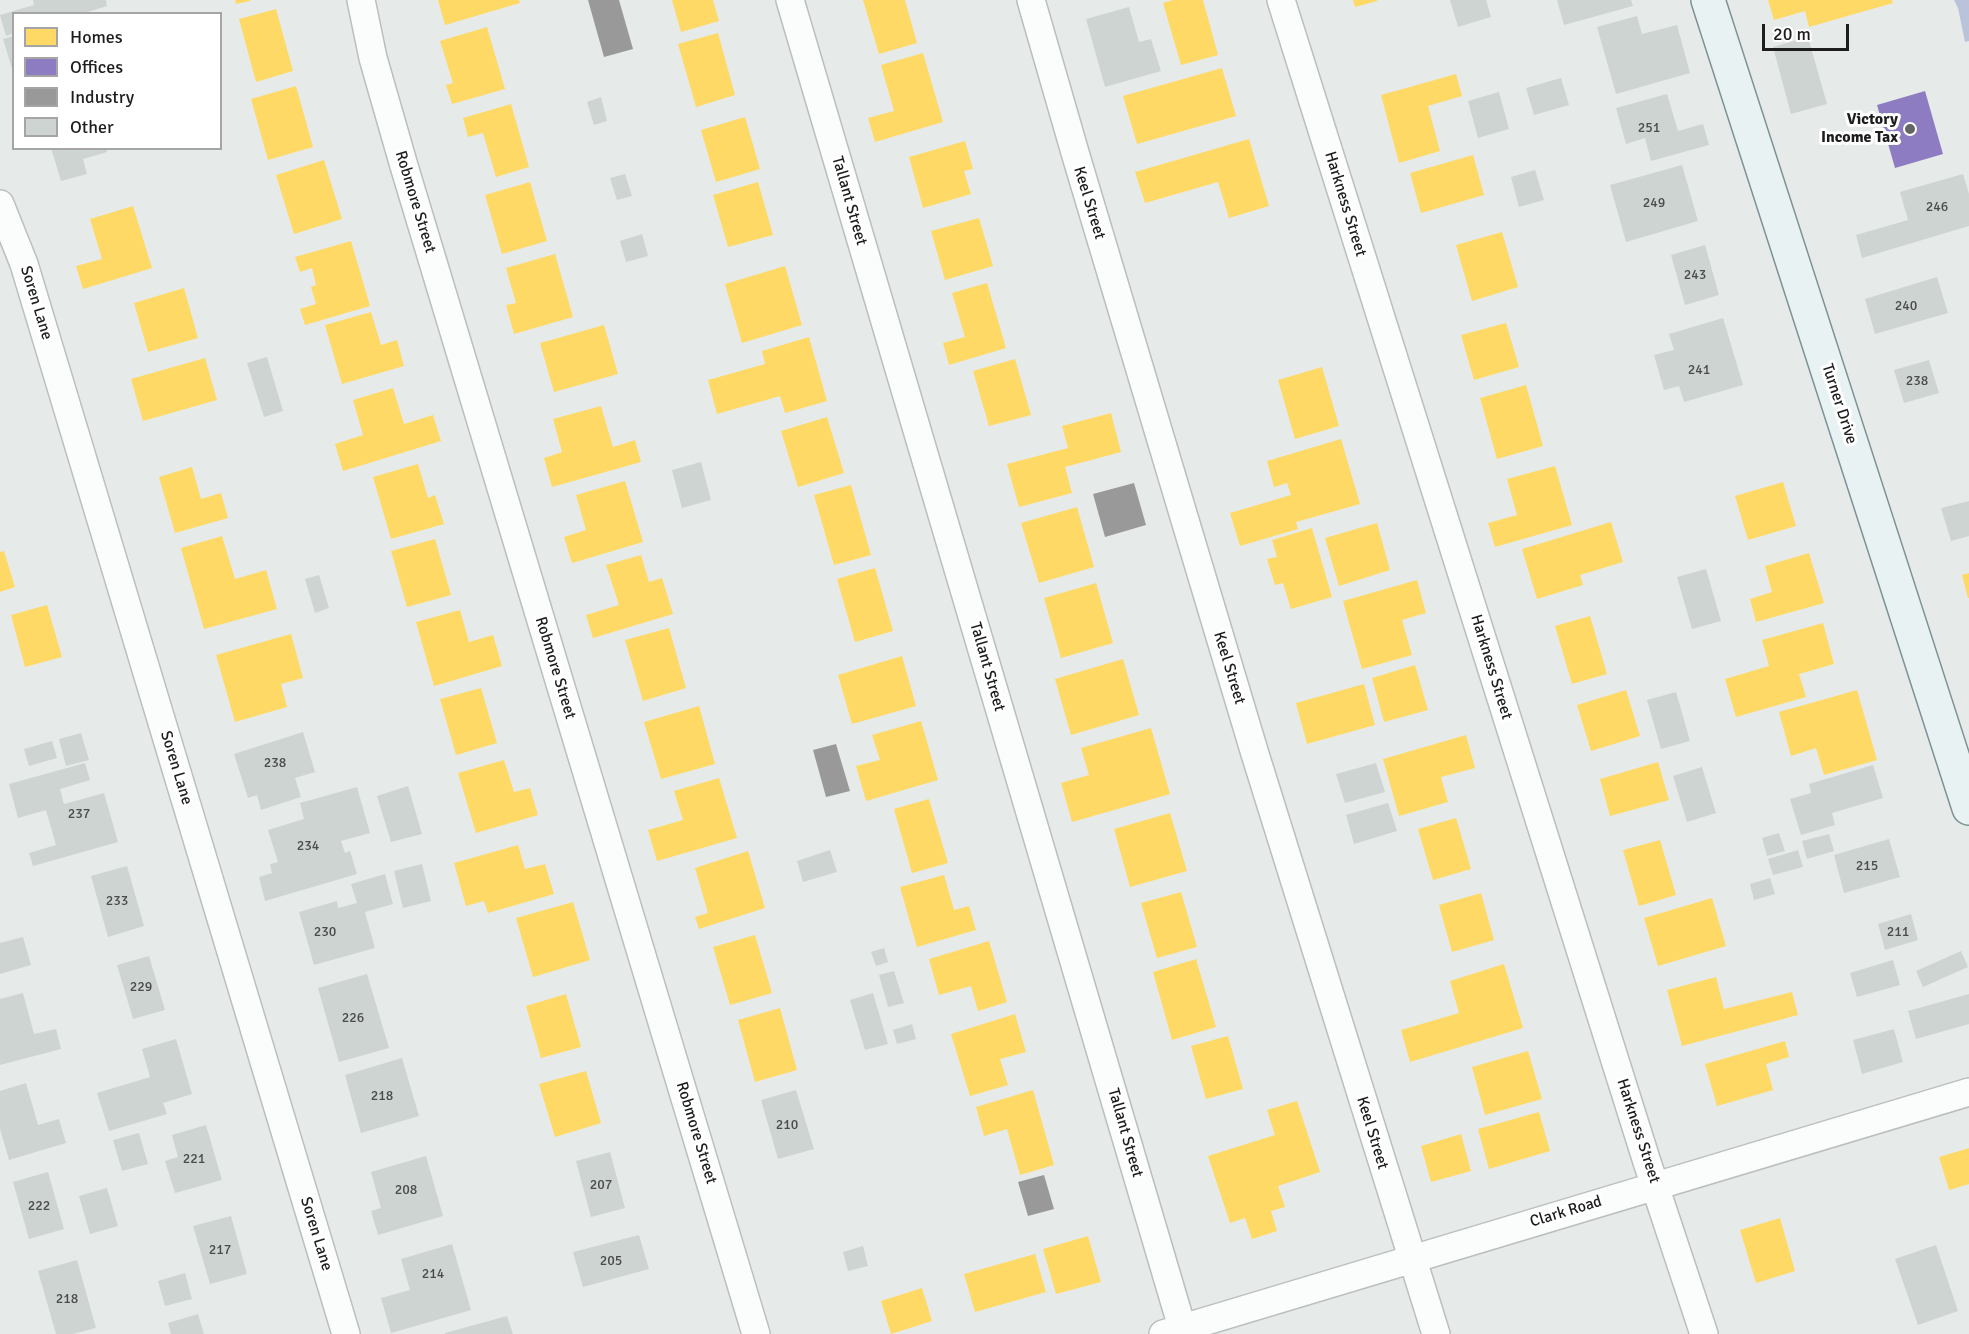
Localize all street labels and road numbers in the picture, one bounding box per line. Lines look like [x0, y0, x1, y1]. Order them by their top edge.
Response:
street label: Robmore Street [390, 148, 440, 256]
street label: Harkness Street [1320, 149, 1370, 259]
street label: Tallant Street [827, 154, 871, 248]
street label: Keel Street [1069, 164, 1109, 242]
street label: Soren Lane [16, 264, 56, 342]
street label: Turner Drive [1817, 362, 1861, 446]
street label: Harkness Street [1466, 612, 1516, 722]
street label: Robmore Street [530, 614, 580, 722]
street label: Tallant Street [965, 620, 1009, 714]
street label: Keel Street [1209, 629, 1249, 707]
street label: Soren Lane [156, 729, 196, 807]
street label: Harkness Street [1612, 1076, 1664, 1186]
street label: Robmore Street [671, 1079, 721, 1187]
street label: Tallant Street [1103, 1086, 1147, 1180]
street label: Keel Street [1352, 1094, 1392, 1172]
street label: Clark Road [1528, 1192, 1604, 1232]
street label: Soren Lane [296, 1195, 336, 1273]

